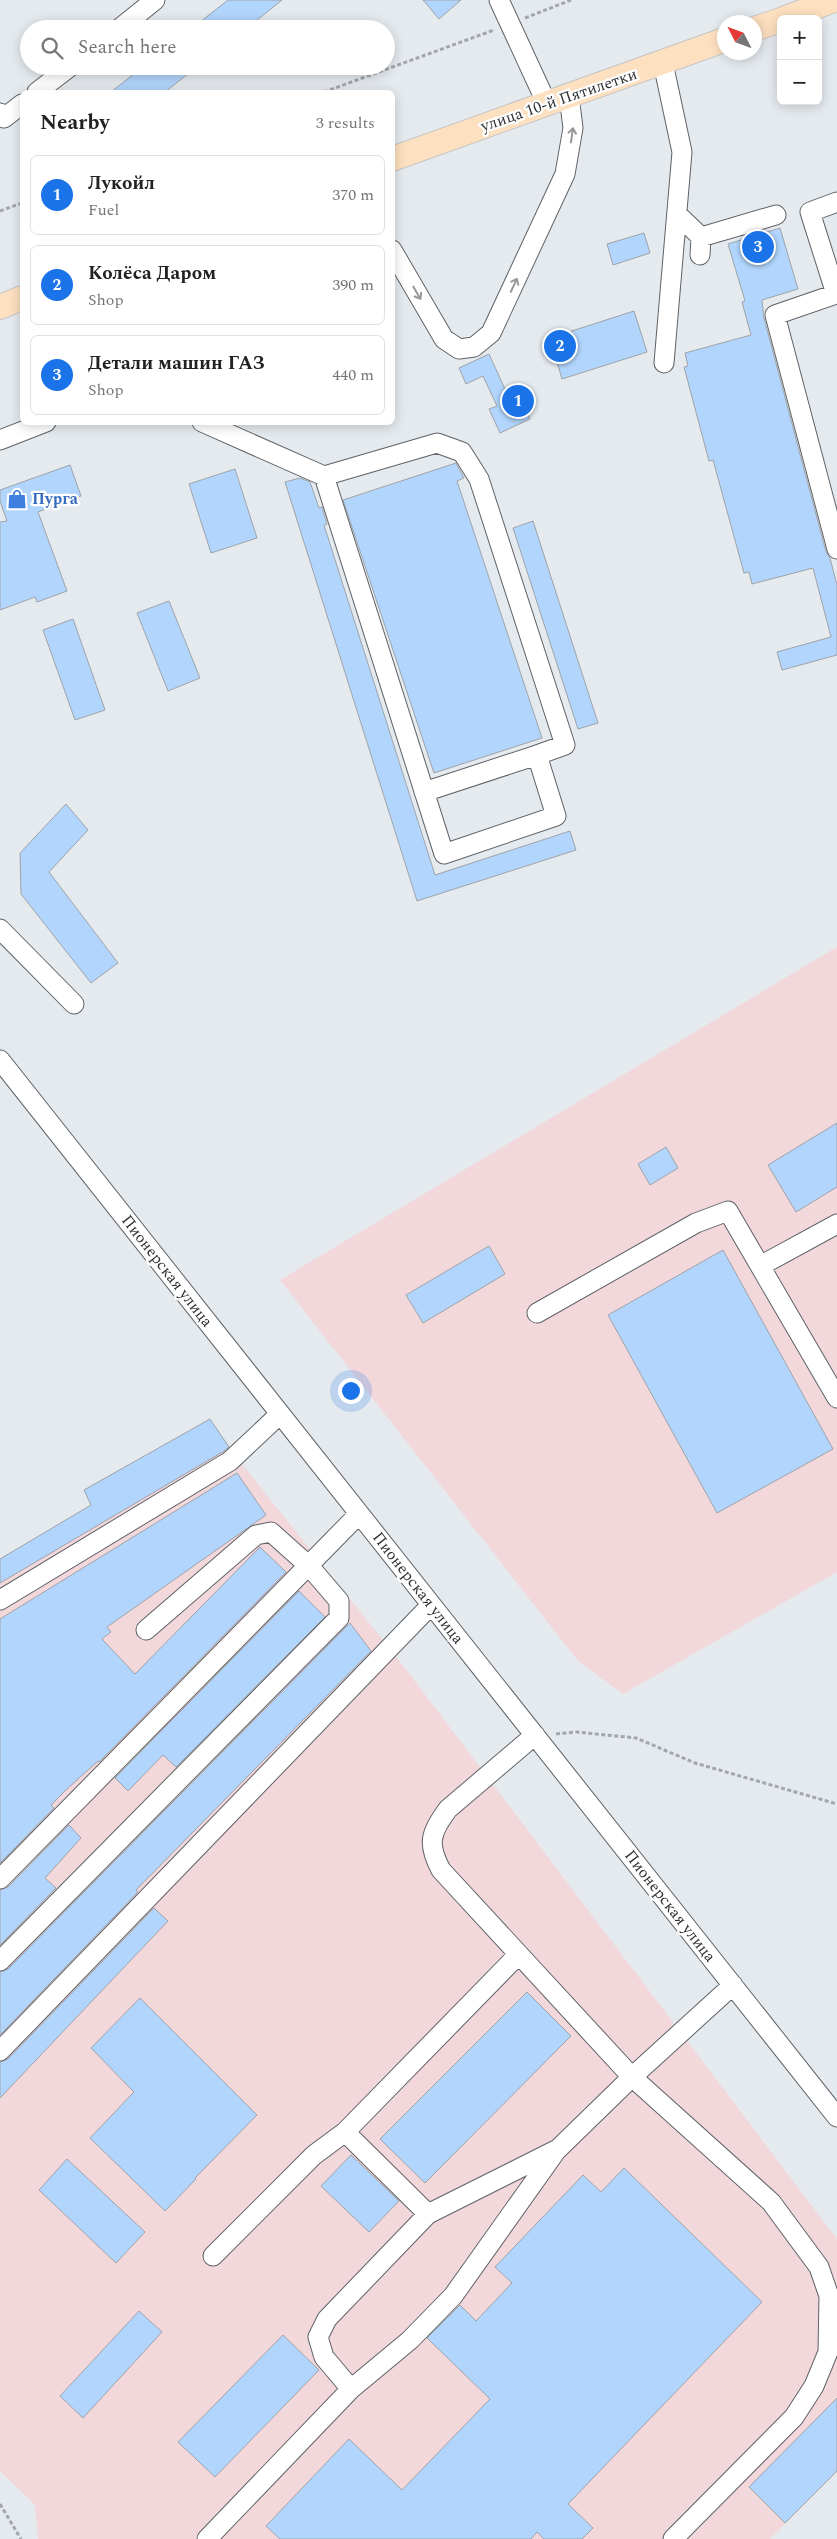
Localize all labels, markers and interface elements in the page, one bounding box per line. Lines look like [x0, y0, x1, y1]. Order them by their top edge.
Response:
north arrow [717, 15, 762, 60]
map controls [777, 15, 822, 105]
button: + [777, 15, 822, 60]
search box [20, 20, 395, 75]
text: Search here [78, 33, 177, 62]
icon: search [38, 34, 66, 62]
button: − [777, 60, 822, 105]
street label: улица 10-й Пятилетки [477, 62, 640, 138]
text: Nearby [40, 107, 110, 139]
text: 3 results [316, 111, 375, 135]
one-way arrow [567, 127, 577, 143]
text: Лукойл [88, 169, 155, 198]
text: 1 [53, 183, 61, 207]
text: 370 m [332, 183, 374, 207]
text: Fuel [88, 198, 119, 222]
pin: 3 [742, 228, 774, 266]
text: Колёса Даром [88, 259, 216, 288]
text: 2 [53, 273, 61, 297]
text: 390 m [332, 273, 374, 297]
one-way arrow [509, 278, 519, 293]
one-way arrow [412, 285, 422, 300]
text: Shop [88, 288, 124, 312]
pin: 2 [544, 327, 576, 365]
text: Детали машин ГАЗ [88, 349, 265, 378]
text: 3 [53, 363, 61, 387]
text: 440 m [332, 363, 374, 387]
text: Shop [88, 378, 124, 402]
pin: 1 [502, 382, 534, 420]
place label: Пурга [32, 487, 79, 511]
shop icon: Пурга [6, 488, 28, 510]
street label: Пионерская улица [115, 1210, 219, 1332]
your location [338, 1378, 364, 1404]
street label: Пионерская улица [366, 1527, 470, 1649]
street label: Пионерская улица [618, 1845, 722, 1967]

